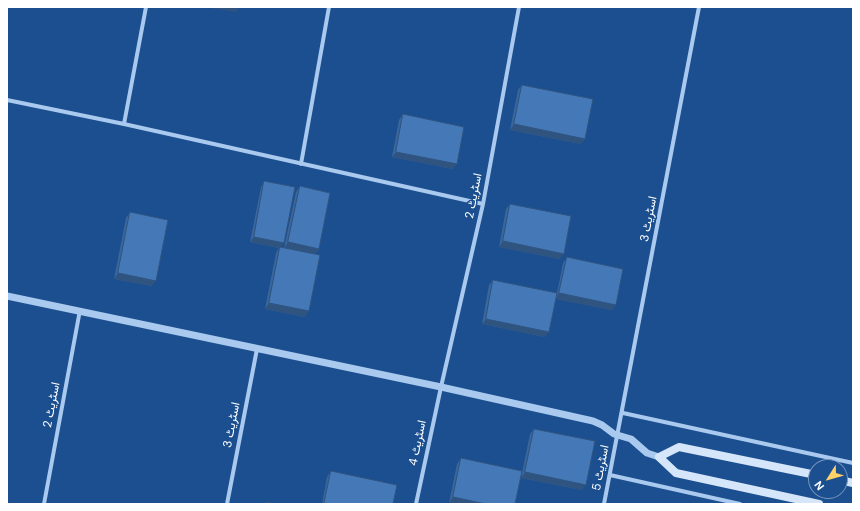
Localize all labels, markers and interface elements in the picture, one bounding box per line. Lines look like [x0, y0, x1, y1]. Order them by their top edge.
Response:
street label: اسٹریٹ 2 [463, 172, 485, 220]
street label: اسٹریٹ 3 [638, 195, 660, 243]
street label: اسٹریٹ 2 [41, 381, 63, 429]
street label: اسٹریٹ 3 [221, 401, 243, 449]
street label: اسٹریٹ 4 [406, 419, 430, 467]
street label: اسٹریٹ 5 [590, 444, 612, 492]
north arrow [808, 459, 848, 499]
text: N [811, 478, 827, 493]

